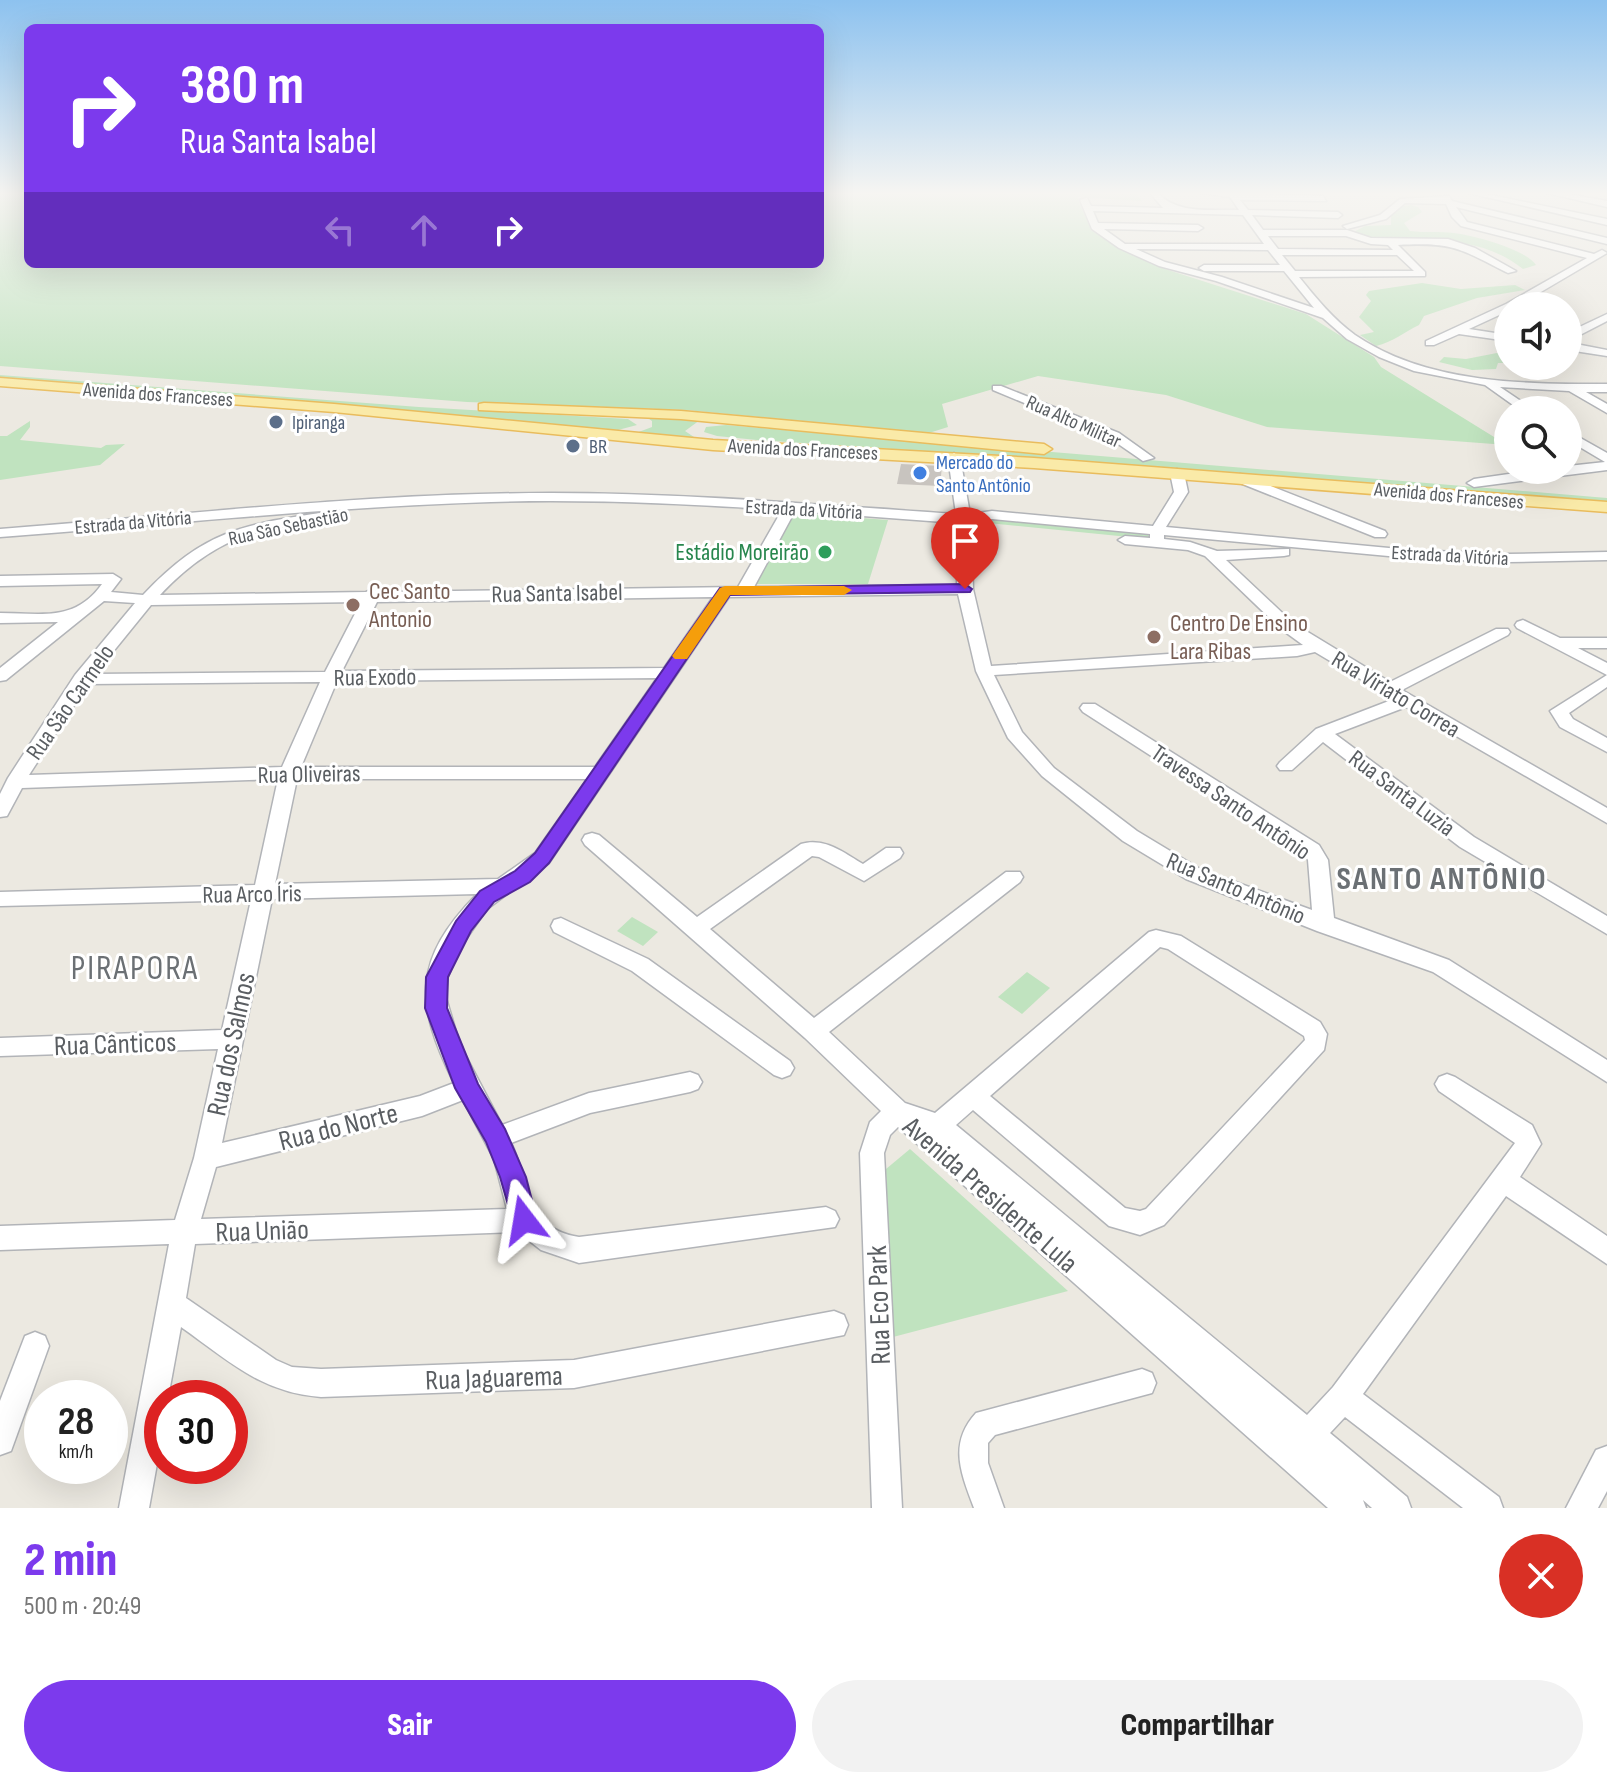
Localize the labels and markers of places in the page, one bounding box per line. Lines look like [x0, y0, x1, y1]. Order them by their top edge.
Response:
place label: Ipiranga [292, 411, 345, 435]
marker: Ipiranga [267, 413, 285, 431]
place label: BR [589, 435, 607, 459]
marker: BR [564, 437, 582, 455]
place label: Mercado do Santo Antônio [936, 451, 1031, 498]
marker: Mercado do Santo Antônio [911, 464, 929, 482]
pin [931, 507, 999, 589]
place label: Estádio Moreirão [675, 538, 809, 567]
marker: Estádio Moreirão [816, 543, 834, 561]
place label: Cec Santo Antonio [368, 577, 451, 634]
marker: Cec Santo Antonio [344, 596, 362, 614]
place label: Centro De Ensino Lara Ribas [1170, 609, 1308, 666]
marker: Centro De Ensino Lara Ribas [1145, 628, 1163, 646]

